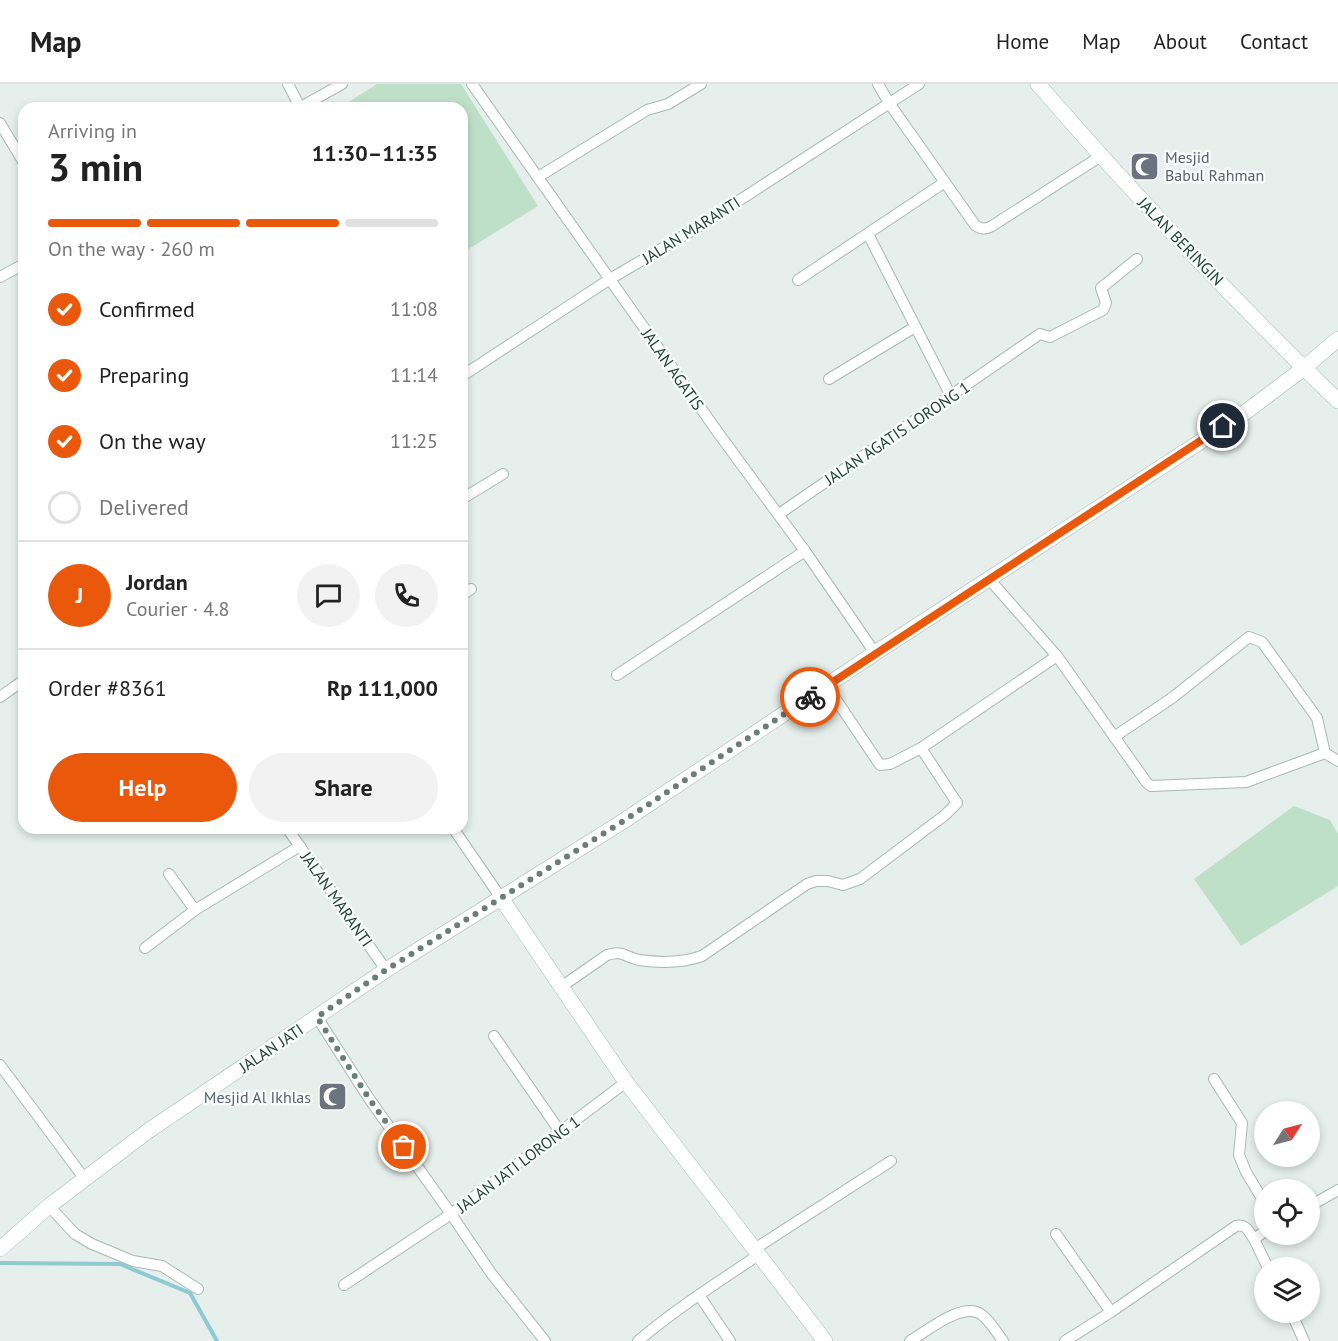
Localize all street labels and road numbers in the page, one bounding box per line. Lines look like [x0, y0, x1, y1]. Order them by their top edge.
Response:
street label: JALAN MARANTI [638, 192, 744, 269]
street label: JALAN BERINGIN [1133, 192, 1228, 289]
street label: JALAN AGATIS [637, 323, 709, 414]
street label: JALAN AGATIS LORONG 1 [820, 377, 974, 490]
street label: JALAN MARANTI [296, 847, 377, 950]
street label: JALAN JATI [234, 1019, 307, 1077]
street label: JALAN JATI LORONG 1 [452, 1111, 584, 1217]

